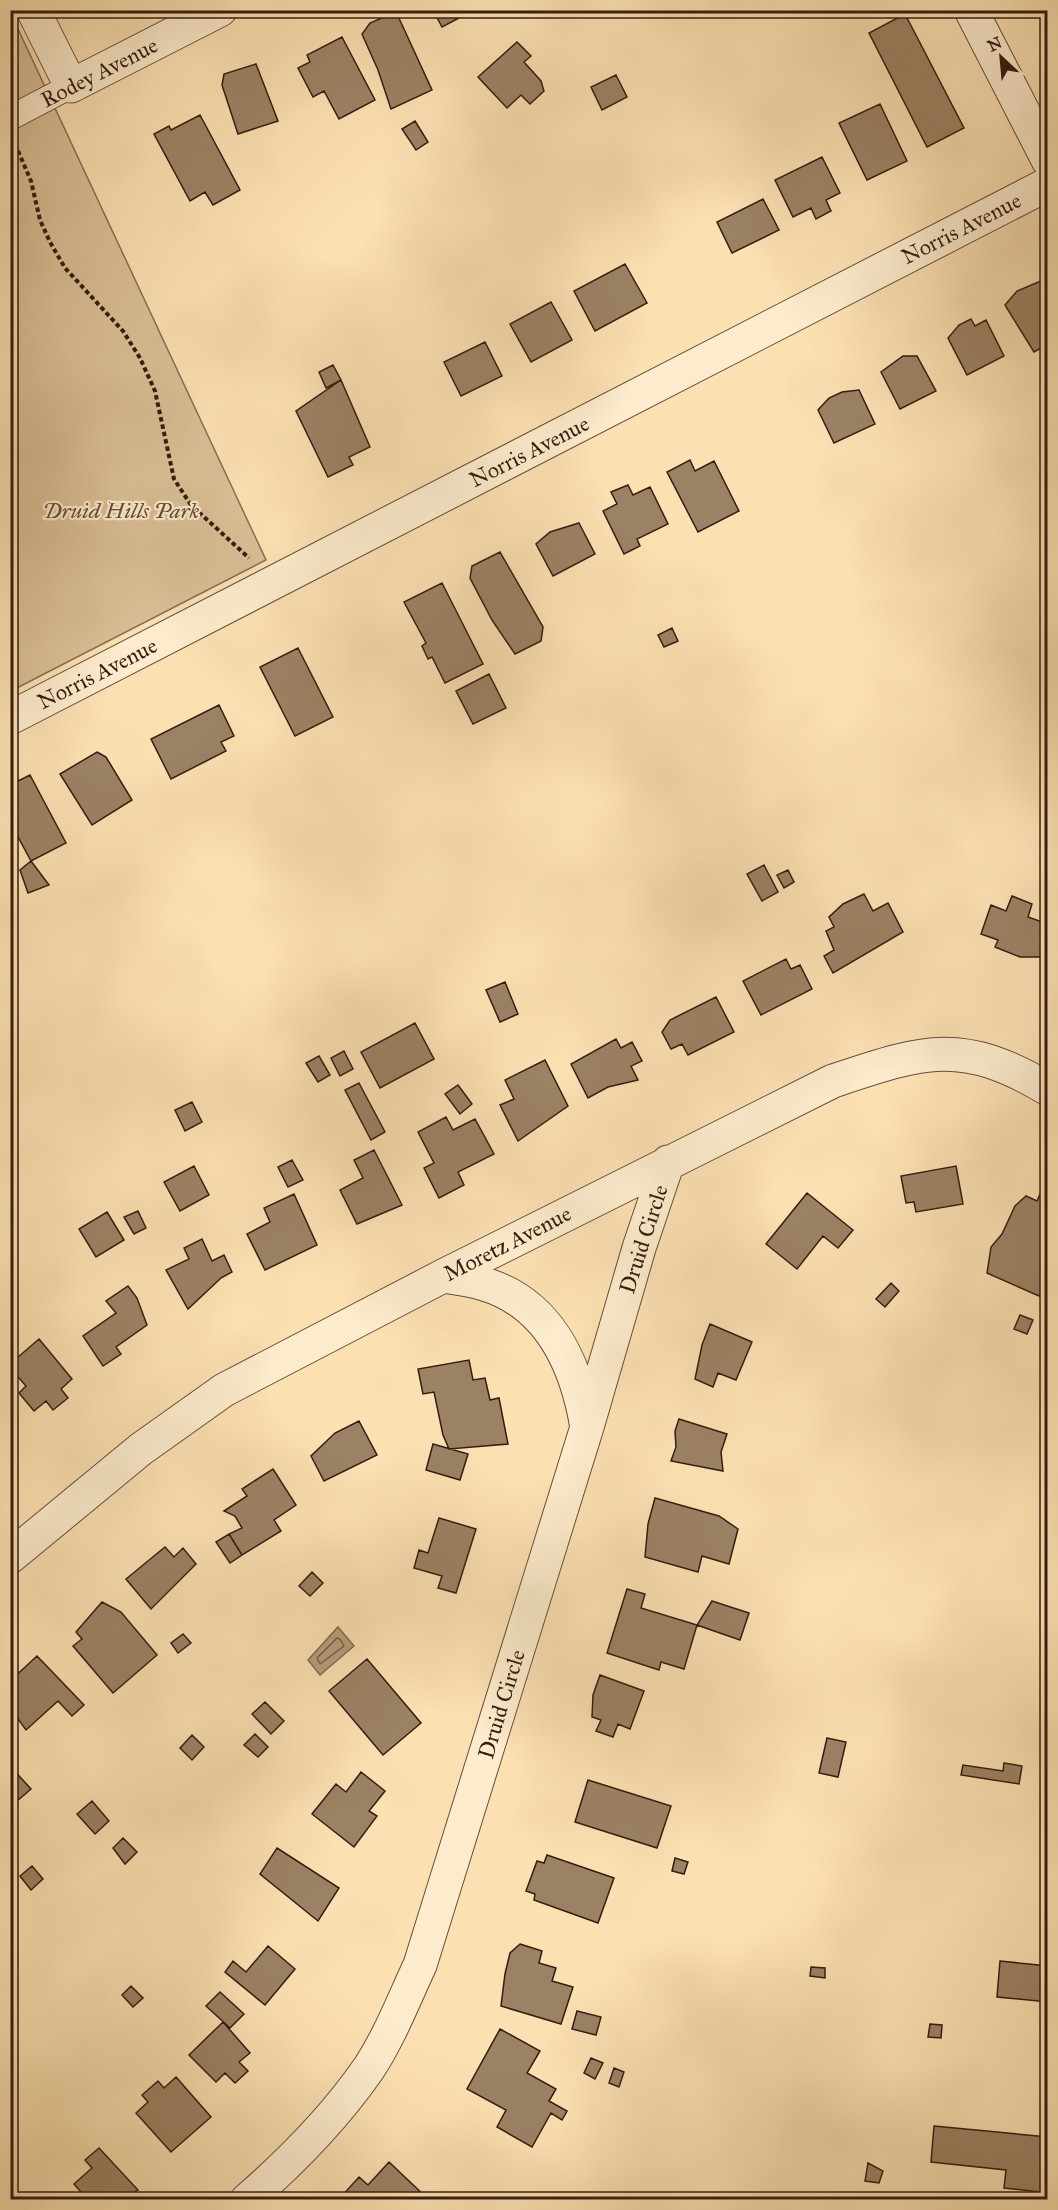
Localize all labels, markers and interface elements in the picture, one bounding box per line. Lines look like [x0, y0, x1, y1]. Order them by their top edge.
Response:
north arrow [971, 27, 1031, 87]
street label: Rodey Avenue [36, 31, 162, 113]
text: N [984, 32, 1005, 55]
street label: Norris Avenue [897, 187, 1026, 270]
street label: Norris Avenue [465, 410, 594, 493]
park label: Druid Hills Park [43, 497, 200, 524]
street label: Norris Avenue [33, 632, 162, 715]
street label: Druid Circle [613, 1181, 674, 1297]
street label: Moretz Avenue [439, 1200, 576, 1287]
street label: Druid Circle [472, 1646, 531, 1762]

